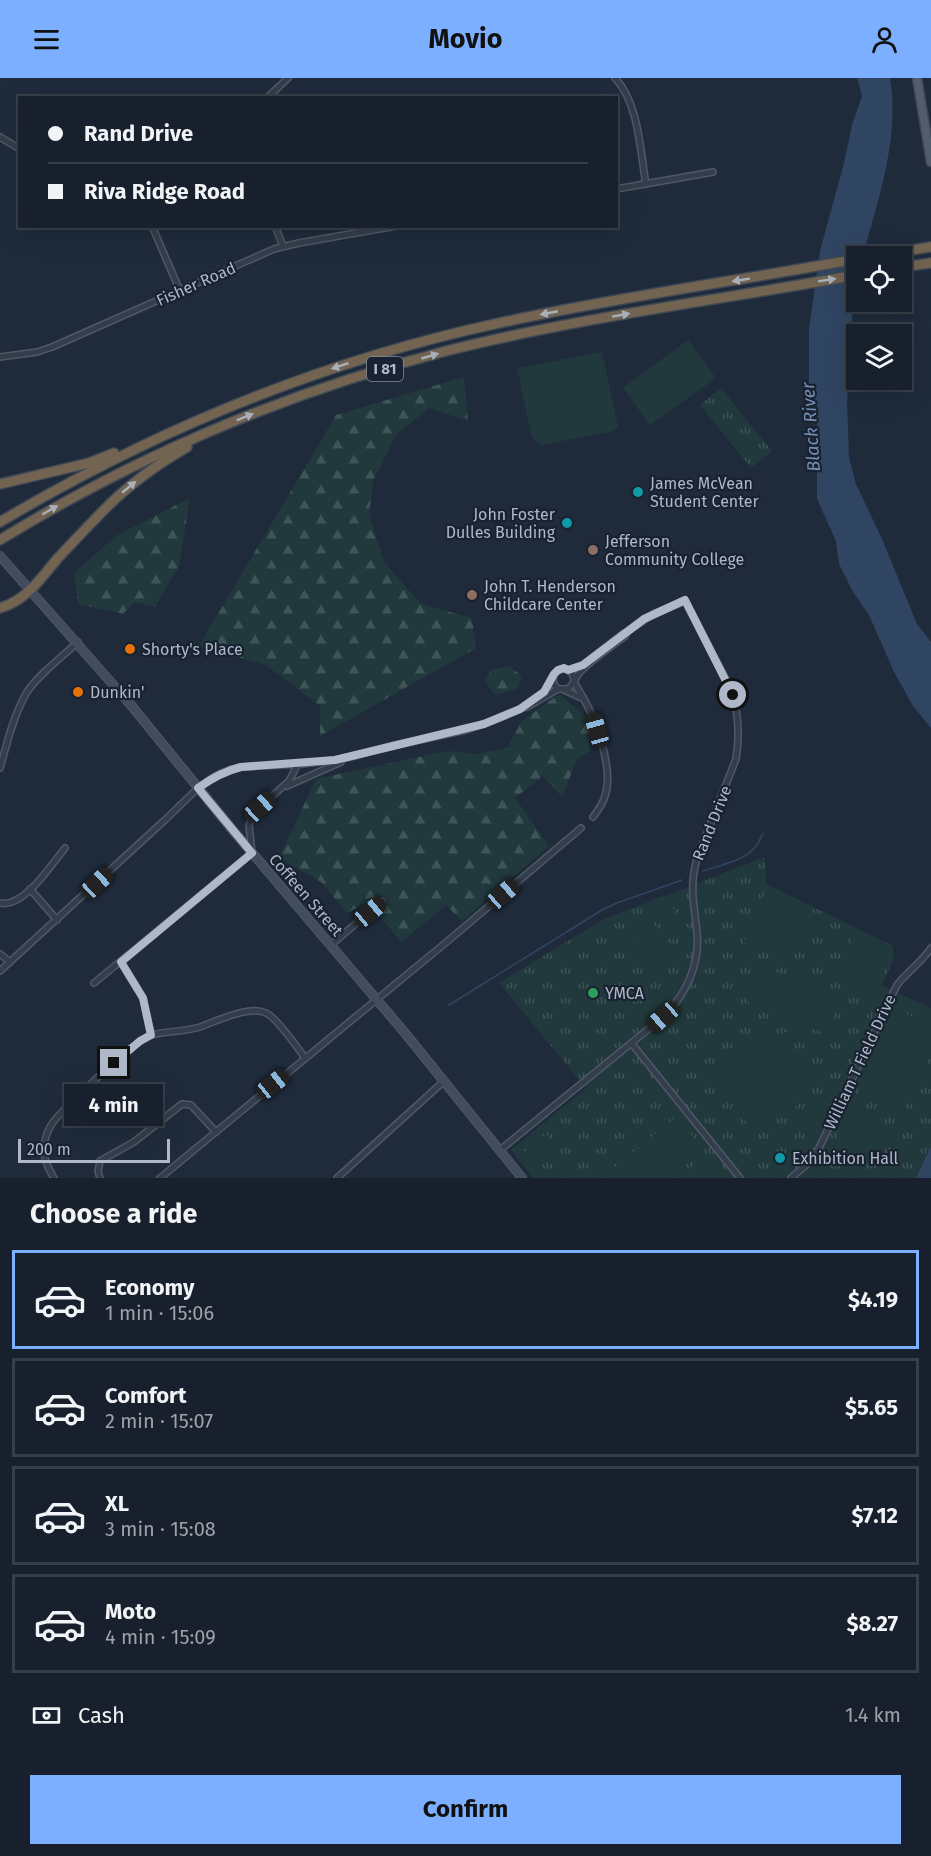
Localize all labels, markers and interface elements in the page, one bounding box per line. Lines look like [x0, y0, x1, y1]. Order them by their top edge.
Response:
icon: menu [30, 23, 63, 56]
text: Movio [428, 23, 503, 55]
icon: person [868, 23, 901, 56]
text: Rand Drive [84, 120, 193, 147]
text: Riva Ridge Road [84, 178, 245, 205]
map controls [846, 246, 912, 390]
button: locate [846, 246, 912, 312]
street label: Fisher Road [153, 258, 239, 310]
one-way arrow [731, 275, 750, 284]
one-way arrow [818, 275, 837, 284]
one-way arrow [539, 309, 558, 318]
one-way arrow [611, 311, 630, 320]
button: layers [846, 324, 912, 390]
one-way arrow [421, 351, 439, 360]
road number: I 81 [367, 357, 403, 381]
one-way arrow [331, 362, 349, 371]
water label: Black River [797, 380, 825, 473]
one-way arrow [236, 412, 254, 422]
place label: James McVean Student Center [650, 474, 759, 511]
one-way arrow [121, 480, 137, 493]
marker: James McVean Student Center [631, 485, 645, 499]
one-way arrow [42, 504, 58, 515]
place label: John Foster Dulles Building [446, 505, 556, 542]
marker: John Foster Dulles Building [560, 516, 574, 530]
place label: Jefferson Community College [605, 532, 744, 569]
marker: Jefferson Community College [586, 543, 600, 557]
place label: John T. Henderson Childcare Center [484, 577, 616, 614]
marker: John T. Henderson Childcare Center [465, 588, 479, 602]
place label: Shorty's Place [142, 640, 243, 659]
marker: Shorty's Place [123, 642, 137, 656]
route start [719, 681, 746, 708]
place label: Dunkin' [90, 683, 144, 702]
marker: Dunkin' [71, 685, 85, 699]
car [583, 710, 611, 750]
street label: Rand Drive [688, 783, 736, 863]
car [241, 788, 279, 826]
street label: Coffeen Street [265, 850, 347, 940]
car [78, 864, 116, 902]
car [484, 875, 522, 913]
car [350, 894, 390, 930]
place label: YMCA [605, 984, 645, 1003]
marker: YMCA [586, 986, 600, 1000]
street label: William T Field Drive [820, 991, 900, 1133]
car [644, 998, 682, 1036]
route end [100, 1049, 127, 1076]
car [253, 1066, 293, 1102]
callout: 4 min [64, 1084, 164, 1126]
text: 4 min [88, 1093, 139, 1117]
scale bar [18, 1136, 170, 1164]
text: 200 m [27, 1140, 71, 1159]
place label: Exhibition Hall [792, 1149, 899, 1168]
marker: Exhibition Hall [773, 1151, 787, 1165]
text: Choose a ride [30, 1198, 197, 1230]
icon: car [33, 1273, 87, 1327]
text: Economy [105, 1274, 194, 1301]
text: $4.19 [848, 1286, 898, 1313]
text: 1 min · 15:06 [105, 1301, 214, 1325]
icon: car [33, 1381, 87, 1435]
text: Comfort [105, 1382, 186, 1409]
text: $5.65 [845, 1394, 898, 1421]
text: 2 min · 15:07 [105, 1409, 213, 1433]
icon: car [33, 1489, 87, 1543]
text: XL [105, 1490, 129, 1517]
text: $7.12 [851, 1502, 898, 1529]
text: 3 min · 15:08 [105, 1517, 216, 1541]
icon: car [33, 1597, 87, 1651]
text: Moto [105, 1598, 156, 1625]
text: $8.27 [846, 1610, 898, 1637]
text: 4 min · 15:09 [105, 1625, 216, 1649]
icon: cash [30, 1699, 63, 1732]
text: Cash [78, 1702, 125, 1729]
text: 1.4 km [845, 1703, 901, 1727]
button: Confirm [30, 1775, 901, 1844]

